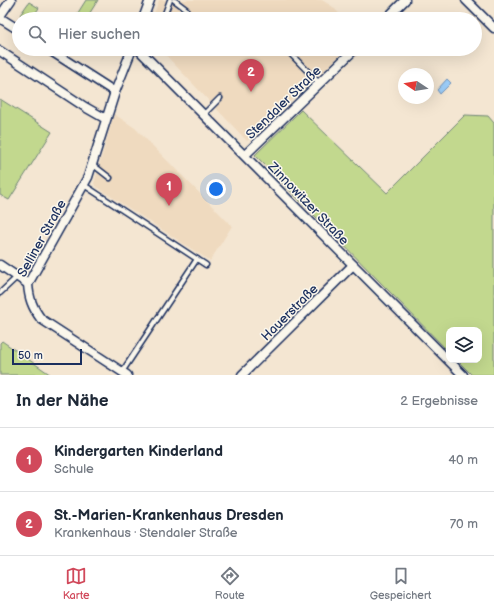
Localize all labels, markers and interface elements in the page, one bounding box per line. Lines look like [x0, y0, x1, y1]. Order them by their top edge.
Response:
search box [12, 12, 482, 56]
icon: search [26, 23, 48, 45]
text: Hier suchen [58, 25, 140, 44]
pin: 2 [238, 59, 264, 92]
street label: Stendaler Straße [243, 63, 325, 143]
north arrow [398, 68, 434, 104]
street label: Zinnowitzer Straße [264, 158, 352, 249]
pin: 1 [156, 173, 182, 206]
your location [206, 179, 226, 199]
street label: Selliner Straße [14, 197, 70, 280]
street label: Hauerstraße [258, 281, 322, 344]
map controls [446, 327, 482, 363]
button: layers [446, 327, 482, 363]
scale bar [12, 347, 82, 366]
text: 50 m [18, 349, 43, 362]
text: In der Nähe [16, 391, 109, 411]
text: 2 Ergebnisse [400, 393, 478, 409]
text: Kindergarten Kinderland [54, 442, 223, 461]
text: 1 [26, 452, 32, 468]
text: 40 m [448, 452, 478, 468]
text: Schule [54, 461, 94, 477]
text: St.-Marien-Krankenhaus Dresden [54, 506, 284, 525]
text: 2 [25, 516, 33, 532]
text: 70 m [450, 516, 478, 532]
text: Krankenhaus · Stendaler Straße [54, 525, 238, 541]
tab: Karte [63, 565, 90, 602]
tab: Route [215, 565, 244, 602]
tab: Gespeichert [370, 565, 431, 602]

